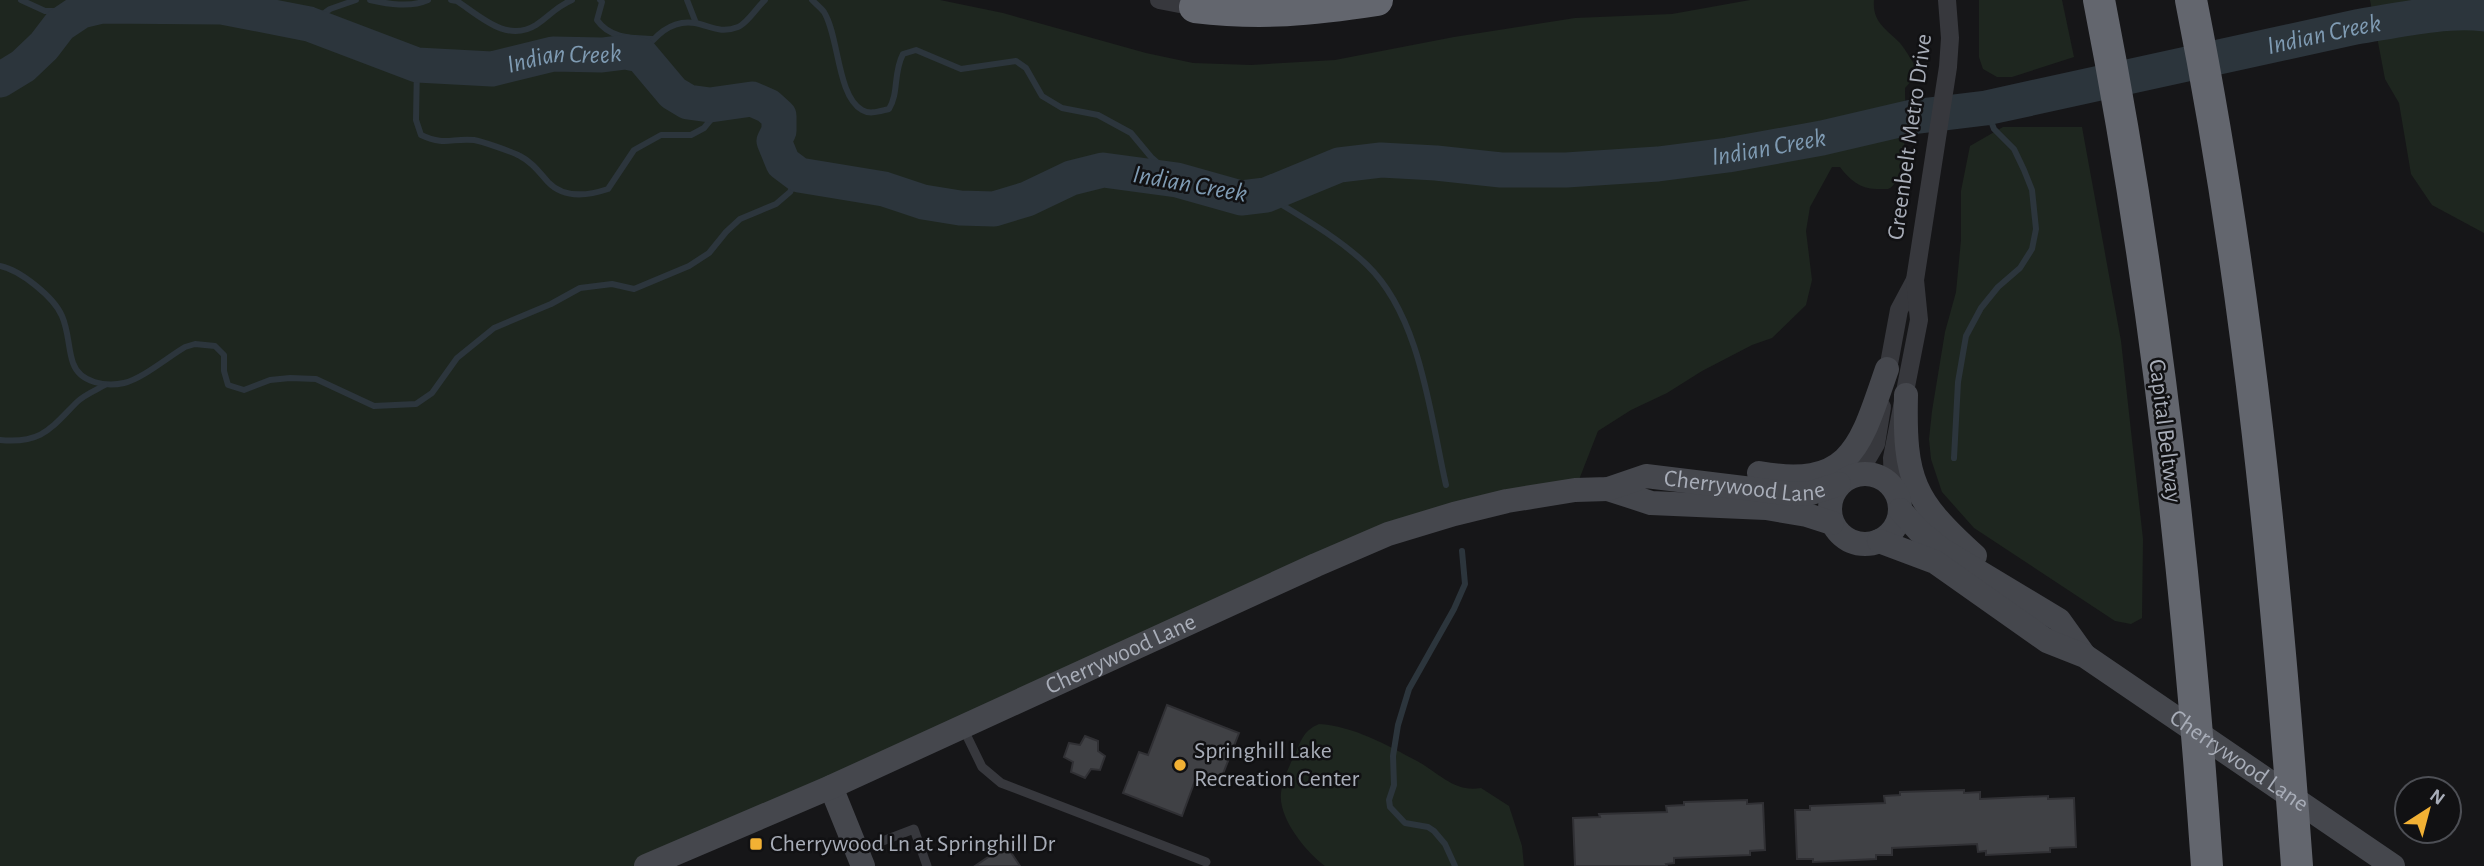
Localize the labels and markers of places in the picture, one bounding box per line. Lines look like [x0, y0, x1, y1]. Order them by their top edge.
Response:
place label: Springhill Lake Recreation Center [1194, 739, 1360, 791]
marker: Springhill Lake Recreation Center [1172, 757, 1188, 773]
place label: Cherrywood Ln at Springhill Dr [770, 832, 1055, 856]
marker: Cherrywood Ln at Springhill Dr [748, 836, 764, 852]

